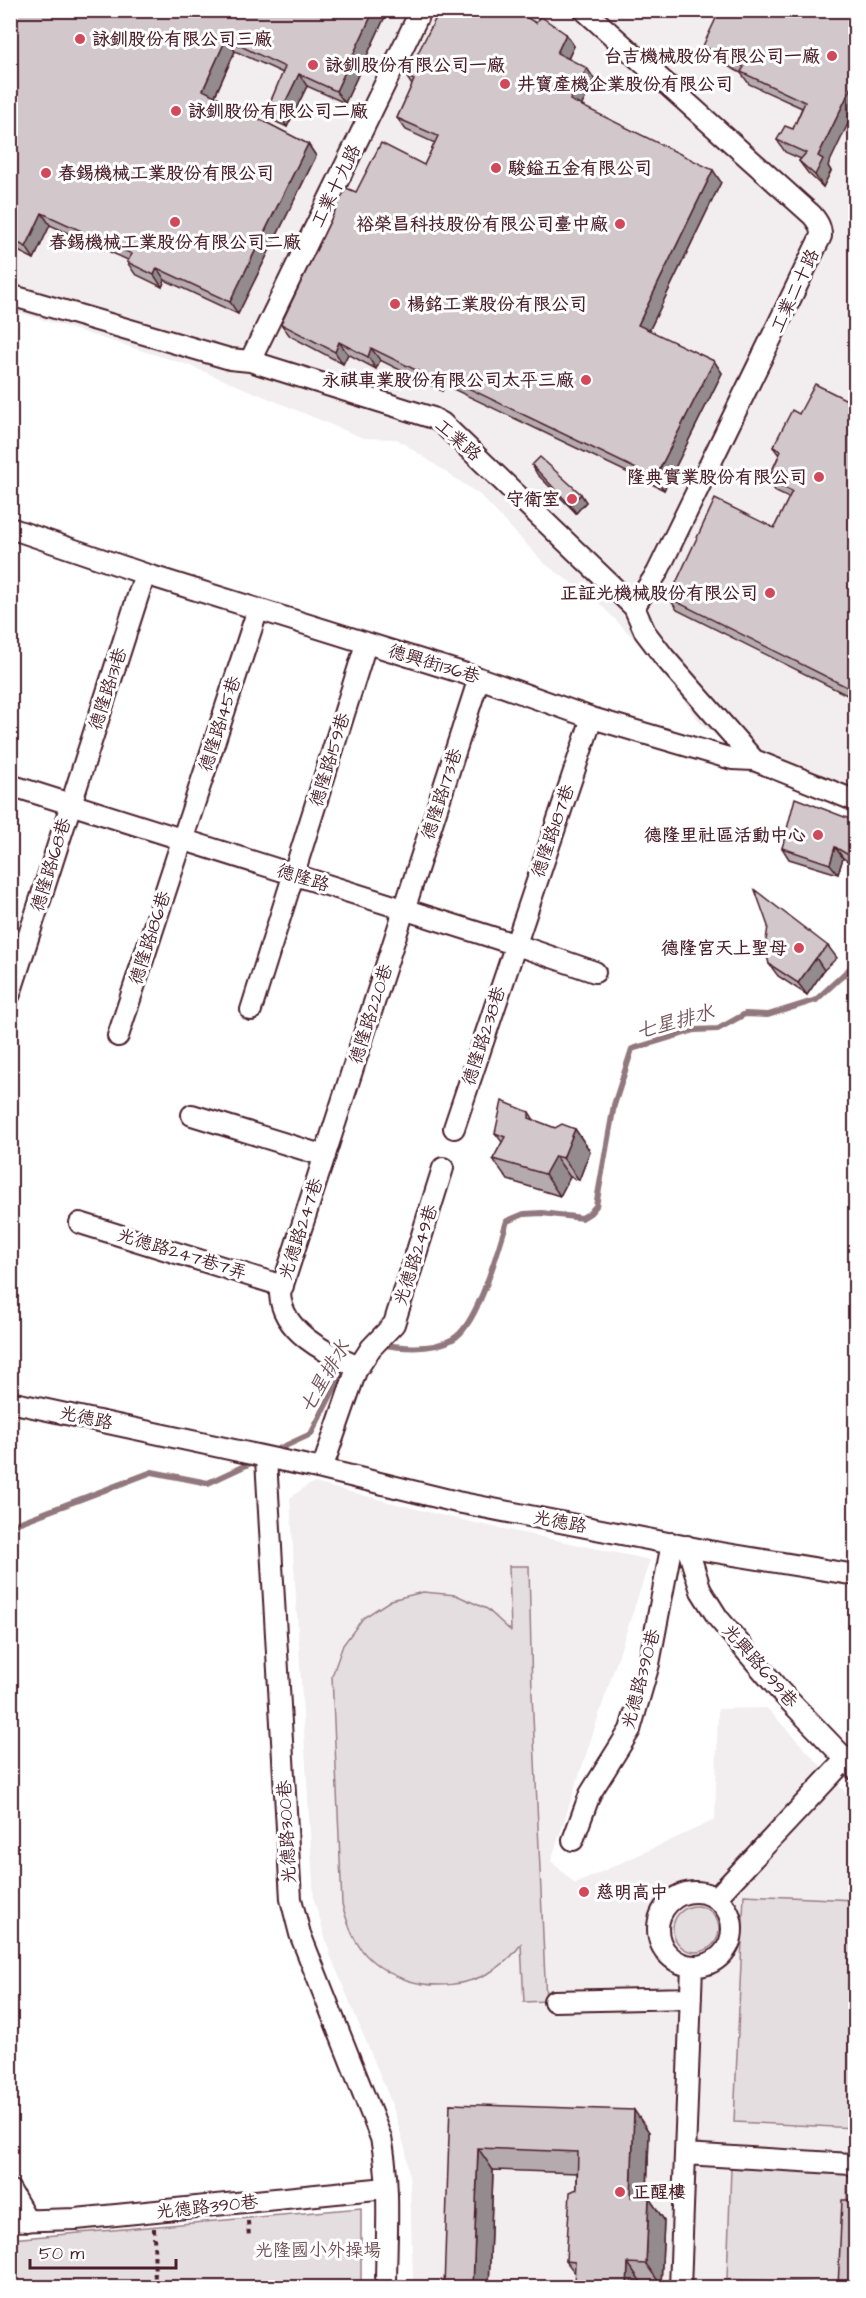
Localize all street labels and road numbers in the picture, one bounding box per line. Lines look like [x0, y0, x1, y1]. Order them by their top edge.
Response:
street label: 工業十九路 [305, 140, 367, 232]
street label: 工業二十路 [765, 245, 825, 337]
street label: 工業路 [429, 413, 487, 467]
street label: 德興街136巷 [385, 638, 483, 690]
street label: 德隆路131巷 [83, 644, 133, 734]
street label: 德隆路145巷 [193, 673, 247, 775]
street label: 德隆路159巷 [304, 710, 356, 810]
street label: 德隆路173巷 [416, 745, 468, 843]
street label: 德隆路187巷 [525, 781, 581, 881]
street label: 德隆路168巷 [25, 815, 77, 915]
street label: 德隆路 [274, 858, 332, 898]
street label: 德隆路186巷 [123, 888, 177, 988]
street label: 德隆路220巷 [343, 961, 399, 1067]
street label: 德隆路238巷 [456, 983, 512, 1089]
street label: 光德路247巷 [273, 1175, 329, 1283]
street label: 光德路249巷 [388, 1201, 444, 1309]
street label: 光德路247巷7弄 [114, 1222, 250, 1286]
street label: 光德路 [57, 1400, 115, 1436]
street label: 光德路 [531, 1505, 589, 1539]
street label: 光興路699巷 [717, 1619, 803, 1713]
street label: 光德路390巷 [616, 1626, 666, 1732]
street label: 光德路300巷 [272, 1779, 302, 1885]
street label: 光德路390巷 [155, 2189, 259, 2225]

